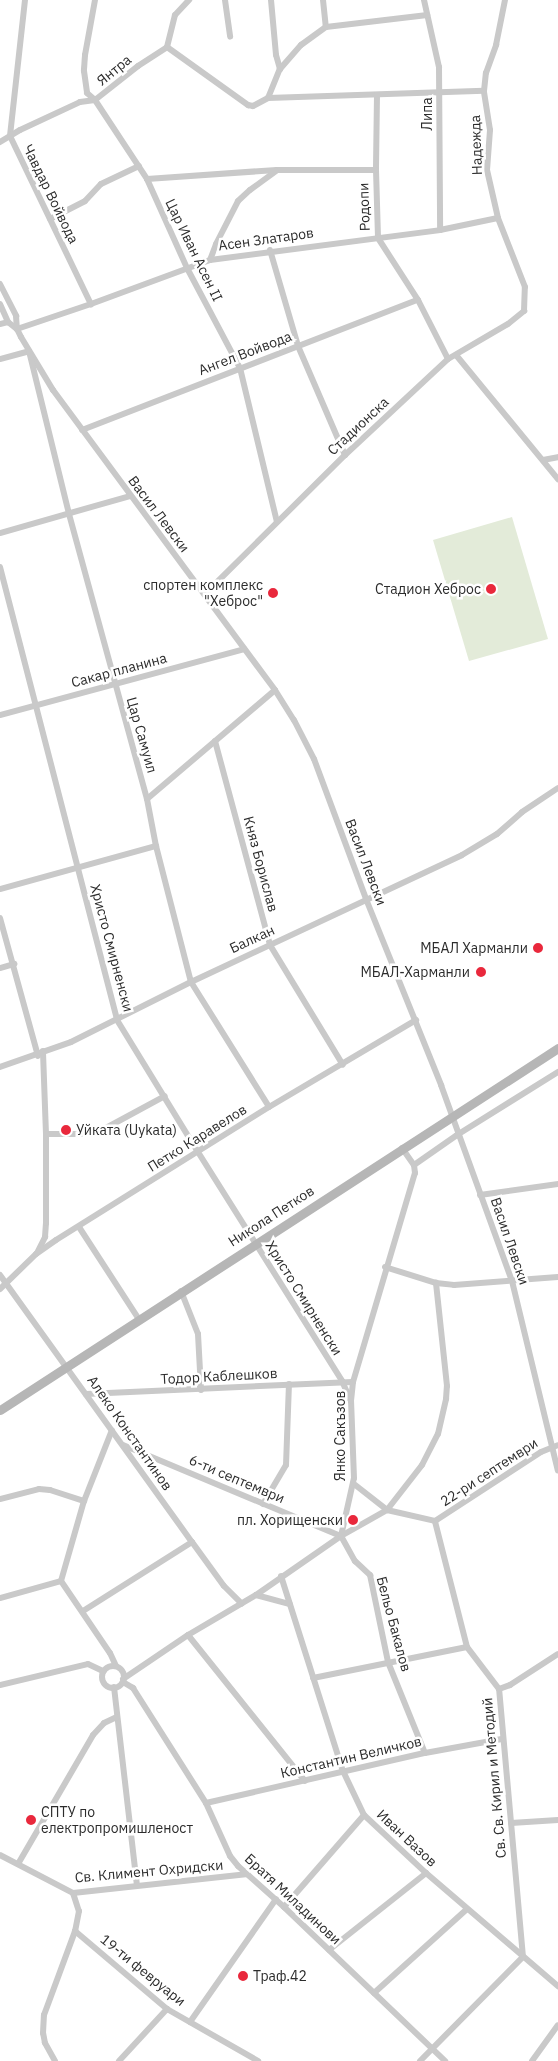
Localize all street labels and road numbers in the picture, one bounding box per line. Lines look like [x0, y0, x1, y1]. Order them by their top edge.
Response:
street label: Янтра [93, 51, 135, 89]
street label: Липа [419, 97, 435, 131]
street label: Надежда [467, 115, 485, 175]
street label: Чавдар Войвода [20, 142, 82, 246]
street label: Родопи [355, 182, 373, 232]
street label: Цар Иван Асен II [162, 196, 226, 304]
street label: Асен Златаров [217, 224, 315, 254]
street label: Ангел Войвода [196, 327, 294, 379]
street label: Стадионска [324, 393, 392, 459]
street label: Васил Левски [125, 473, 193, 555]
street label: Сакар планина [69, 649, 169, 691]
street label: Цар Самуил [123, 695, 161, 775]
street label: Княз Борислав [240, 814, 282, 914]
street label: Васил Левски [342, 816, 390, 908]
street label: Христо Смирненски [87, 882, 137, 1014]
street label: Балкан [227, 921, 277, 957]
street label: Петко Каравелов [144, 1101, 250, 1175]
street label: Никола Петков [225, 1182, 317, 1250]
street label: Васил Левски [487, 1195, 533, 1287]
street label: Христо Смирненски [262, 1238, 346, 1358]
street label: Тодор Каблешков [160, 1365, 278, 1387]
street label: Алеко Константинов [84, 1372, 176, 1494]
street label: Янко Сакъзов [332, 1391, 348, 1481]
street label: 22-ри септември [437, 1434, 541, 1510]
street label: 6-ти септември [187, 1451, 287, 1507]
street label: Бельо Бакалов [373, 1574, 415, 1674]
street label: Св. Св. Кирил и Методий [479, 1697, 509, 1859]
street label: Константин Величков [279, 1733, 423, 1781]
street label: Иван Вазов [374, 1806, 440, 1870]
street label: Братя Миладинови [241, 1850, 345, 1948]
street label: Св. Климент Охридски [74, 1856, 224, 1886]
street label: 19-ти февруари [97, 1931, 189, 2009]

